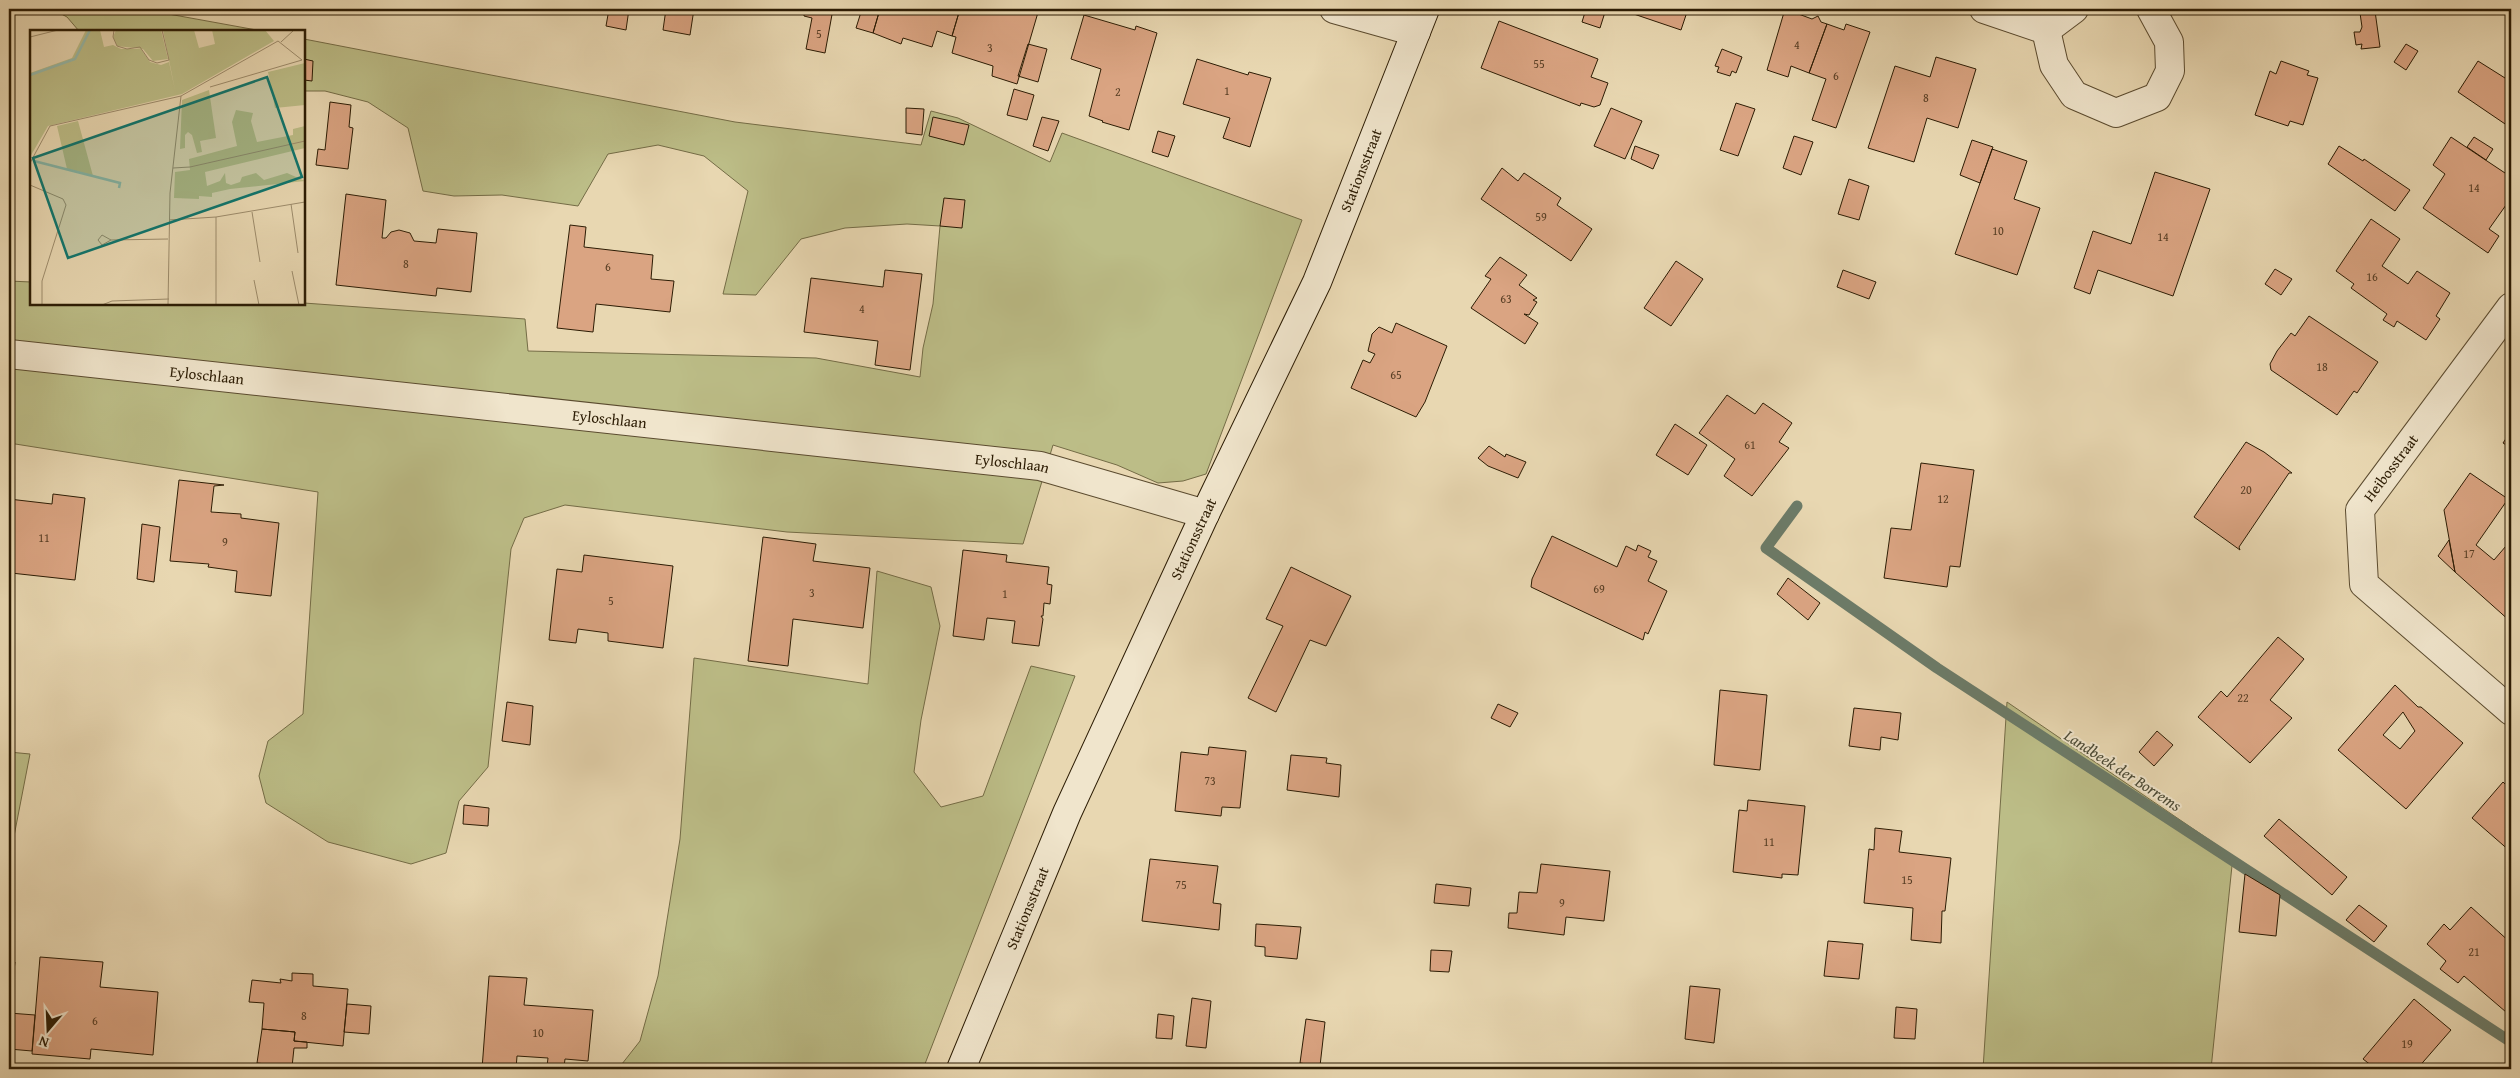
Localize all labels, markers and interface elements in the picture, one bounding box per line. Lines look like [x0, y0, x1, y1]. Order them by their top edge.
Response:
house number: 5 [816, 25, 822, 42]
inset map [30, 30, 305, 305]
house number: 4 [1794, 36, 1800, 53]
house number: 3 [987, 39, 993, 56]
house number: 55 [1533, 55, 1545, 72]
house number: 6 [1833, 67, 1839, 84]
house number: 1 [1224, 82, 1230, 99]
house number: 2 [1115, 83, 1121, 100]
house number: 8 [1923, 89, 1929, 106]
street label: Stationsstraat [1335, 125, 1387, 215]
house number: 14 [2468, 179, 2480, 196]
house number: 59 [1535, 208, 1547, 225]
house number: 10 [1992, 222, 2004, 239]
house number: 14 [2157, 228, 2169, 245]
house number: 8 [403, 255, 409, 272]
house number: 6 [605, 258, 611, 275]
house number: 16 [2366, 268, 2378, 285]
house number: 63 [1500, 290, 1512, 307]
house number: 4 [859, 300, 865, 317]
house number: 18 [2316, 358, 2328, 375]
street label: Eyloschlaan [169, 361, 246, 390]
house number: 65 [1390, 366, 1402, 383]
street label: Eyloschlaan [571, 404, 648, 433]
street label: Heibosstraat [2358, 429, 2423, 506]
house number: 61 [1744, 436, 1756, 453]
street label: Eyloschlaan [974, 448, 1052, 478]
house number: 20 [2240, 481, 2252, 498]
house number: 12 [1937, 490, 1949, 507]
street label: Stationsstraat [1165, 494, 1222, 583]
house number: 11 [38, 529, 50, 546]
house number: 9 [222, 533, 228, 550]
house number: 17 [2463, 545, 2475, 562]
house number: 69 [1593, 580, 1605, 597]
house number: 3 [809, 584, 815, 601]
house number: 1 [1002, 585, 1008, 602]
house number: 5 [608, 592, 614, 609]
house number: 22 [2237, 689, 2249, 706]
water label: Landbeek der Borrems [2059, 723, 2186, 817]
house number: 73 [1204, 772, 1216, 789]
house number: 11 [1763, 833, 1775, 850]
street label: Stationsstraat [1001, 863, 1054, 953]
house number: 15 [1901, 871, 1913, 888]
house number: 75 [1175, 876, 1187, 893]
house number: 9 [1559, 894, 1565, 911]
house number: 21 [2468, 943, 2480, 960]
north arrow [22, 1006, 72, 1056]
house number: 8 [301, 1007, 307, 1024]
house number: 6 [92, 1012, 98, 1029]
house number: 10 [532, 1024, 544, 1041]
text: N [35, 1031, 51, 1053]
house number: 19 [2401, 1035, 2413, 1052]

